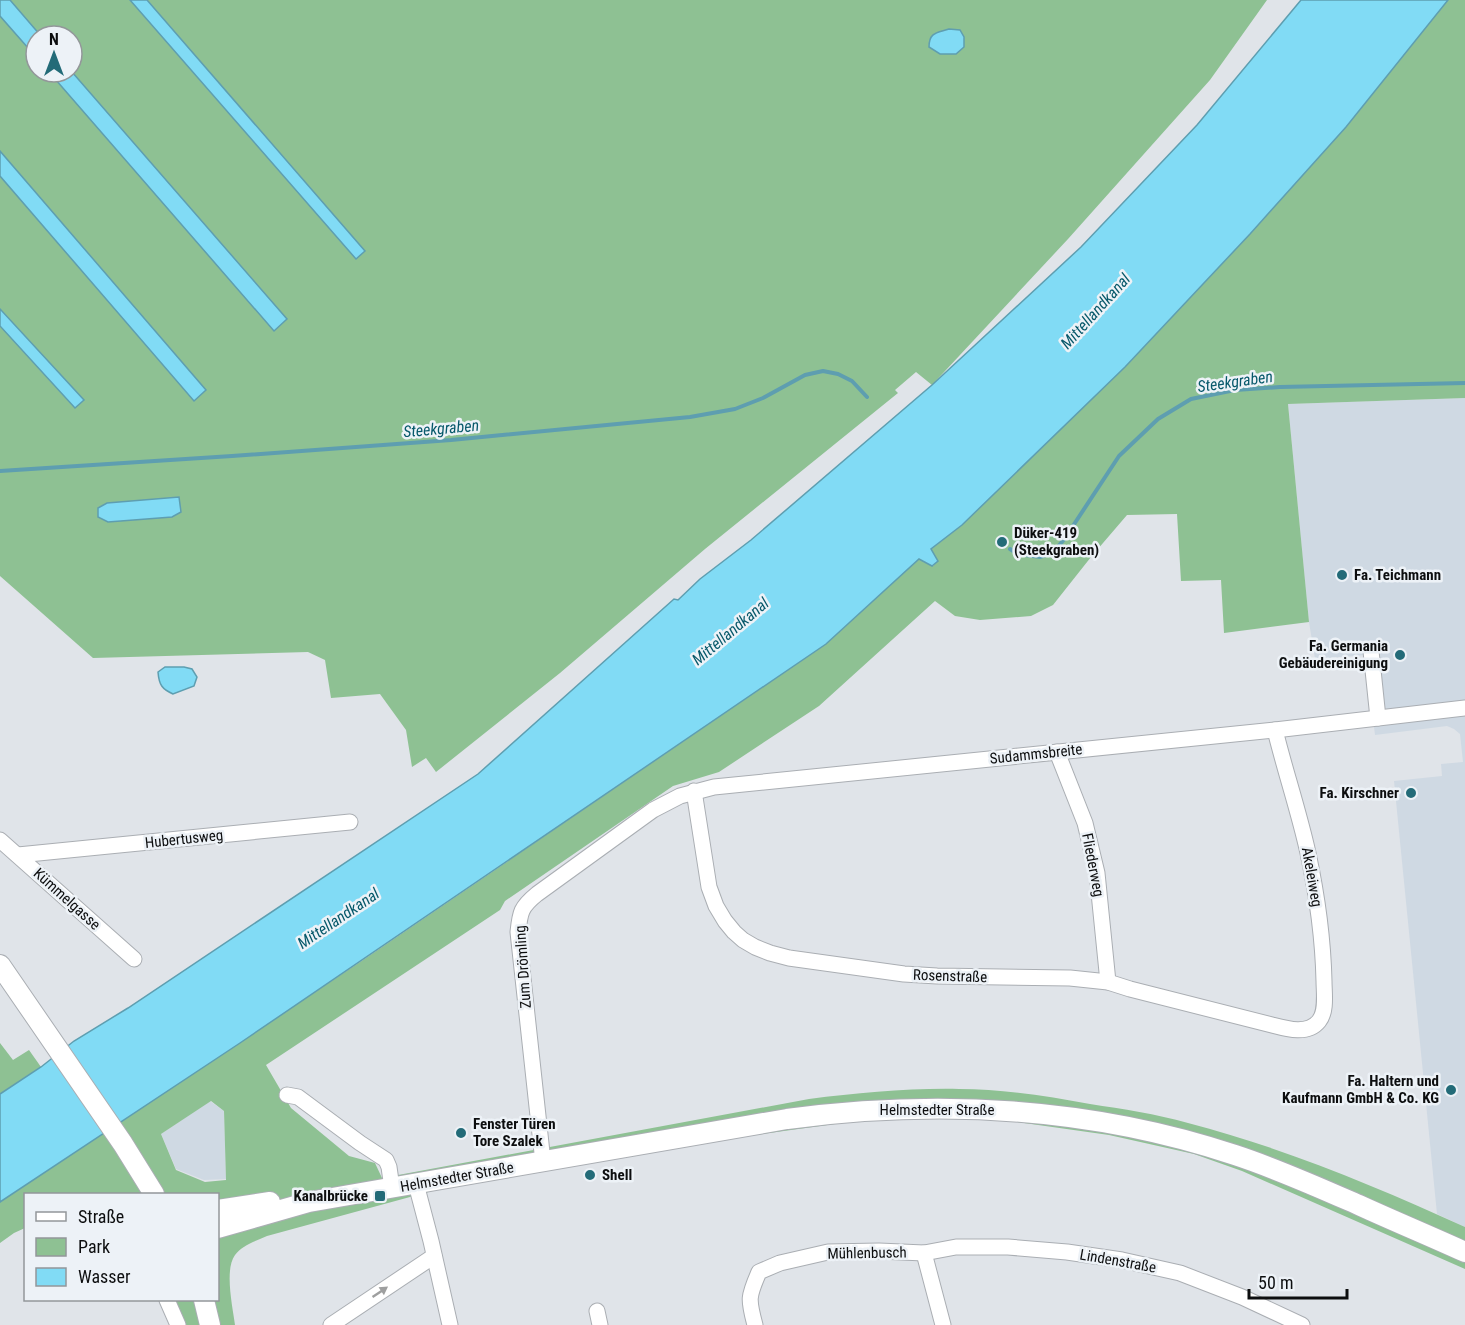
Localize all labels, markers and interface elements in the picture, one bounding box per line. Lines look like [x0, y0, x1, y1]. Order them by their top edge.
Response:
north arrow [24, 24, 84, 84]
text: N [49, 30, 59, 49]
water label: Mittellandkanal [1057, 270, 1134, 353]
water label: Steekgraben [1196, 367, 1274, 396]
water label: Steekgraben [402, 416, 480, 441]
place label: Düker-419 (Steekgraben) [1014, 524, 1099, 559]
marker: Düker-419 (Steekgraben) [995, 535, 1009, 549]
place label: Fa. Teichmann [1354, 566, 1441, 584]
marker: Fa. Teichmann [1335, 568, 1349, 582]
water label: Mittellandkanal [688, 593, 773, 669]
place label: Fa. Germania Gebäudereinigung [1279, 637, 1388, 672]
marker: Fa. Germania Gebäudereinigung [1393, 648, 1407, 662]
street label: Sudammsbreite [989, 740, 1083, 768]
place label: Fa. Kirschner [1320, 784, 1399, 802]
marker: Fa. Kirschner [1404, 786, 1418, 800]
street label: Hubertusweg [144, 826, 224, 852]
street label: Fliederweg [1078, 832, 1108, 898]
street label: Akeleiweg [1298, 846, 1326, 908]
street label: Kümmelgasse [30, 864, 104, 934]
water label: Mittellandkanal [294, 884, 383, 953]
street label: Zum Drömling [511, 925, 535, 1009]
street label: Rosenstraße [913, 966, 987, 986]
place label: Fa. Haltern und Kaufmann GmbH & Co. KG [1282, 1072, 1439, 1107]
marker: Fa. Haltern und Kaufmann GmbH & Co. KG [1444, 1083, 1458, 1097]
street label: Helmstedter Straße [880, 1101, 994, 1119]
place label: Fenster Türen Tore Szalek [473, 1115, 556, 1150]
marker: Fenster Türen Tore Szalek [454, 1126, 468, 1140]
street label: Helmstedter Straße [399, 1158, 515, 1196]
place label: Shell [602, 1166, 632, 1184]
marker: Shell [583, 1168, 597, 1182]
place label: Kanalbrücke [294, 1187, 368, 1205]
marker: Kanalbrücke [373, 1189, 387, 1203]
legend [24, 1193, 219, 1301]
text: Straße [78, 1206, 124, 1227]
text: Park [78, 1236, 110, 1257]
street label: Mühlenbusch [827, 1243, 907, 1263]
street label: Lindenstraße [1078, 1245, 1158, 1277]
scale bar [1249, 1262, 1346, 1300]
text: Wasser [78, 1266, 131, 1287]
text: 50 m [1258, 1272, 1293, 1293]
one-way arrow [372, 1287, 388, 1298]

